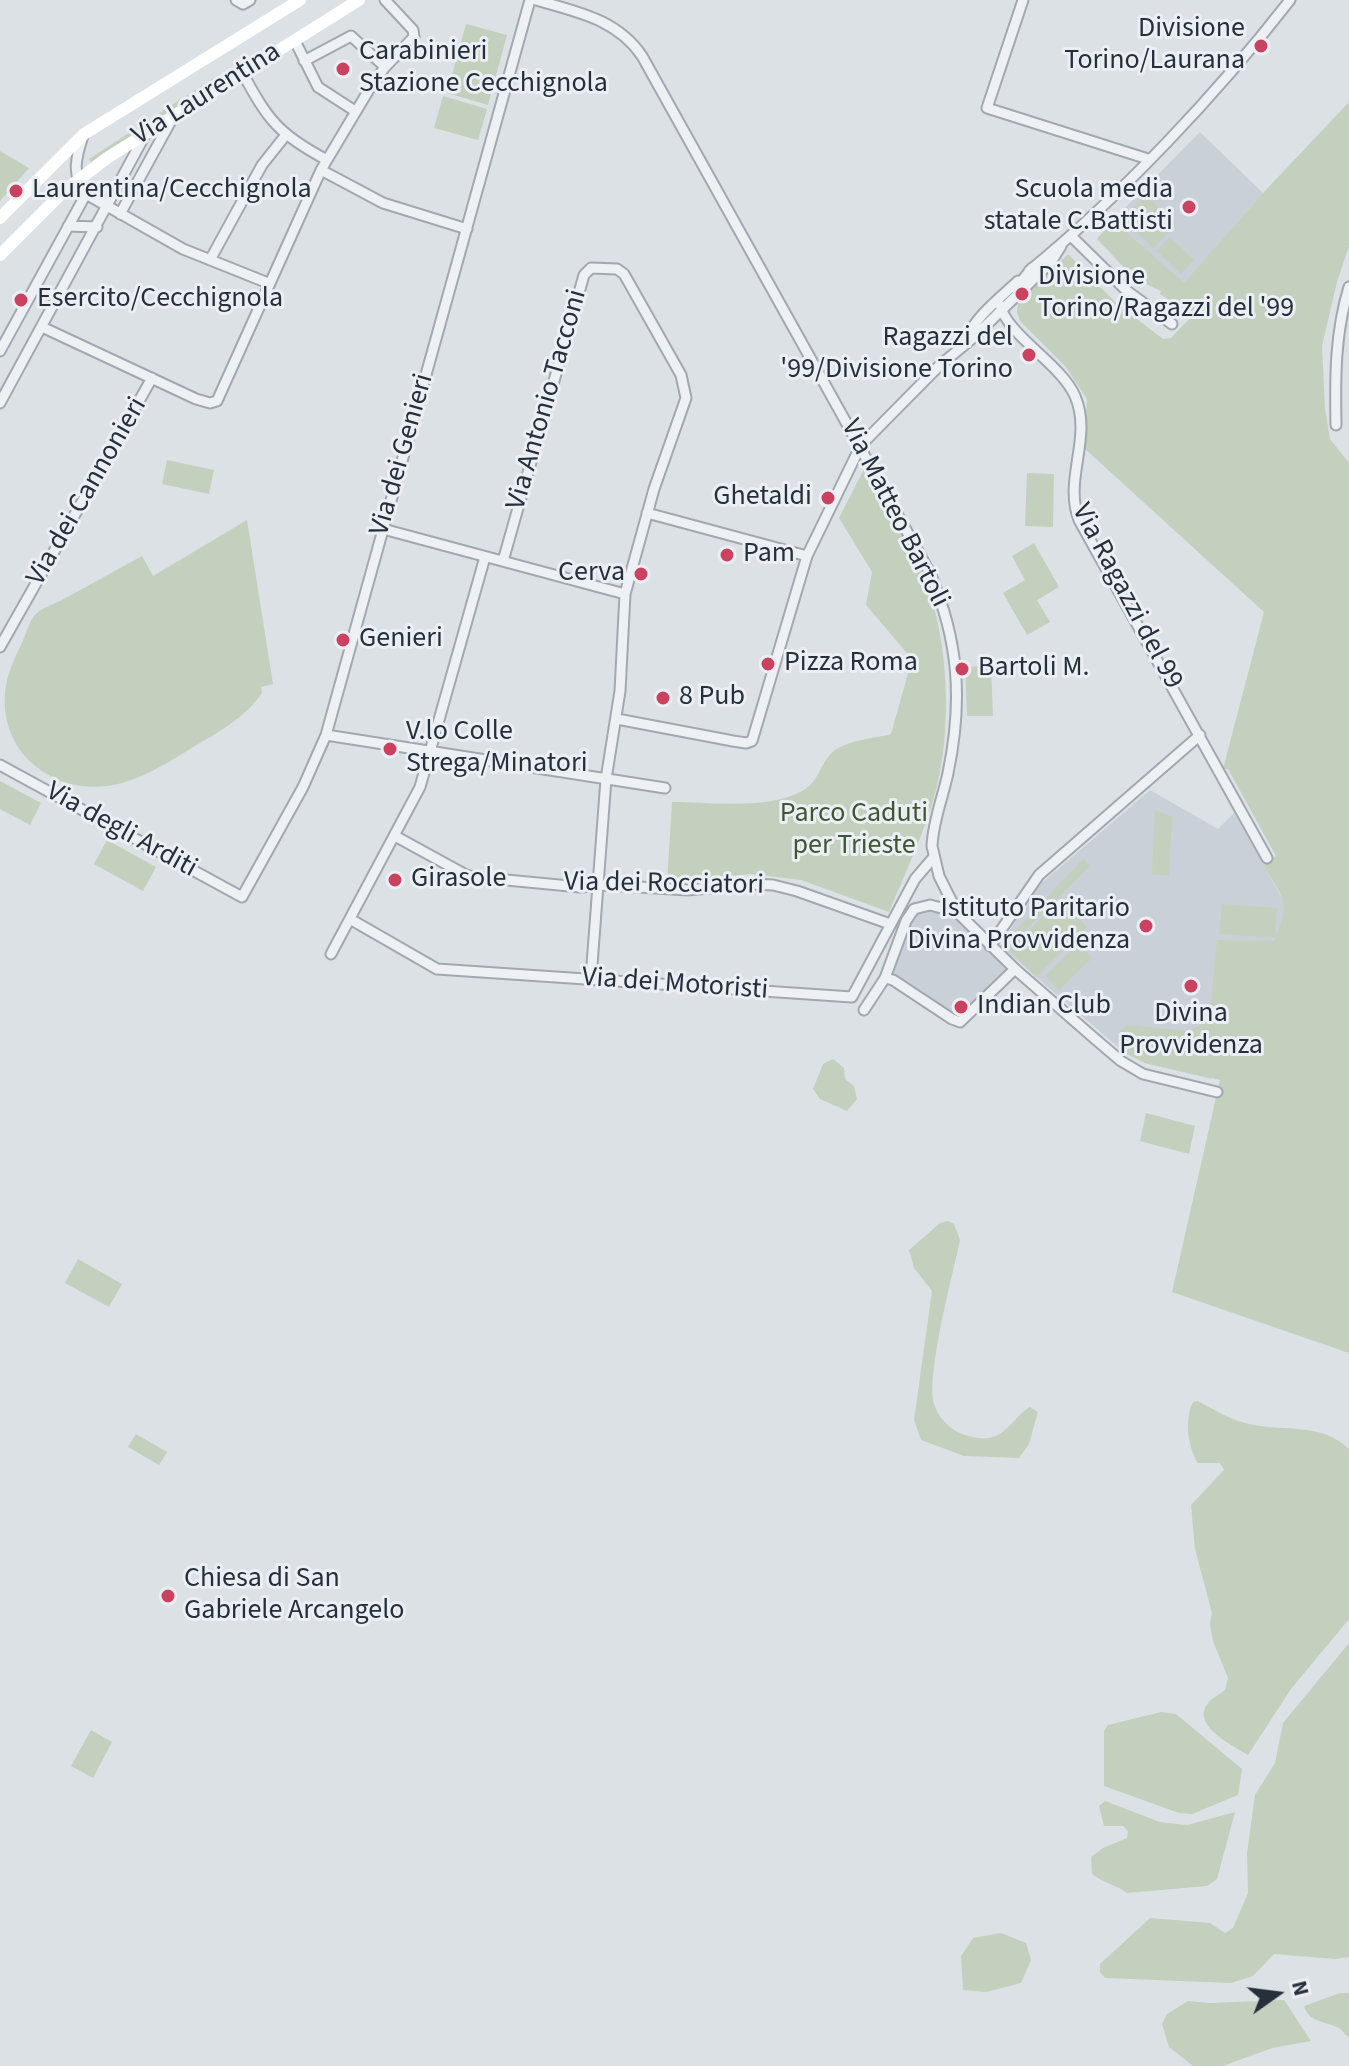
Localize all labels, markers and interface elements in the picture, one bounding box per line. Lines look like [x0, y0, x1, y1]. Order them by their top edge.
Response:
place label: Divisione Torino/Laurana [1064, 13, 1245, 79]
street label: Via Laurentina [127, 36, 287, 154]
place label: Carabinieri Stazione Cecchignola [359, 36, 608, 102]
marker: Divisione Torino/Laurana [1252, 37, 1270, 55]
marker: Carabinieri Stazione Cecchignola [334, 60, 352, 78]
place label: Laurentina/Cecchignola [32, 174, 312, 208]
place label: Scuola media statale C.Battisti [984, 174, 1173, 240]
marker: Laurentina/Cecchignola [7, 182, 25, 200]
marker: Scuola media statale C.Battisti [1180, 198, 1198, 216]
place label: Divisione Torino/Ragazzi del '99 [1038, 261, 1294, 327]
place label: Esercito/Cecchignola [37, 283, 283, 317]
marker: Divisione Torino/Ragazzi del '99 [1013, 285, 1031, 303]
street label: Via Antonio Tacconi [500, 286, 596, 514]
marker: Esercito/Cecchignola [12, 291, 30, 309]
place label: Ragazzi del '99/Divisione Torino [780, 322, 1013, 388]
marker: Ragazzi del '99/Divisione Torino [1020, 346, 1038, 364]
street label: Via dei Genieri [364, 370, 442, 540]
street label: Via dei Cannonieri [21, 392, 155, 592]
street label: Via Matteo Bartoli [832, 414, 956, 614]
place label: Ghetaldi [713, 481, 812, 515]
marker: Ghetaldi [819, 489, 837, 507]
street label: Via Ragazzi del 99 [1063, 499, 1189, 695]
place label: Pam [743, 538, 795, 572]
marker: Pam [718, 546, 736, 564]
place label: Cerva [558, 557, 625, 591]
marker: Cerva [632, 565, 650, 583]
place label: Genieri [359, 623, 443, 657]
marker: Genieri [334, 631, 352, 649]
place label: Pizza Roma [784, 647, 918, 681]
place label: Bartoli M. [978, 652, 1090, 686]
marker: Pizza Roma [759, 655, 777, 673]
marker: Bartoli M. [953, 660, 971, 678]
place label: 8 Pub [679, 681, 745, 715]
marker: 8 Pub [654, 689, 672, 707]
place label: V.lo Colle Strega/Minatori [406, 716, 588, 782]
marker: V.lo Colle Strega/Minatori [381, 740, 399, 758]
street label: Via degli Arditi [40, 776, 202, 886]
park label: Parco Caduti per Trieste [780, 798, 928, 864]
place label: Girasole [411, 863, 506, 897]
street label: Via dei Rocciatori [564, 866, 764, 904]
marker: Girasole [386, 871, 404, 889]
place label: Istituto Paritario Divina Provvidenza [907, 893, 1130, 959]
marker: Istituto Paritario Divina Provvidenza [1137, 917, 1155, 935]
street label: Via dei Motoristi [581, 962, 769, 1008]
marker: Divina Provvidenza [1182, 977, 1200, 995]
place label: Indian Club [977, 990, 1111, 1024]
marker: Indian Club [952, 998, 970, 1016]
place label: Divina Provvidenza [1119, 998, 1263, 1064]
place label: Chiesa di San Gabriele Arcangelo [184, 1563, 404, 1629]
marker: Chiesa di San Gabriele Arcangelo [159, 1587, 177, 1605]
north arrow [1237, 1954, 1317, 2034]
text: N [1283, 1977, 1318, 1999]

